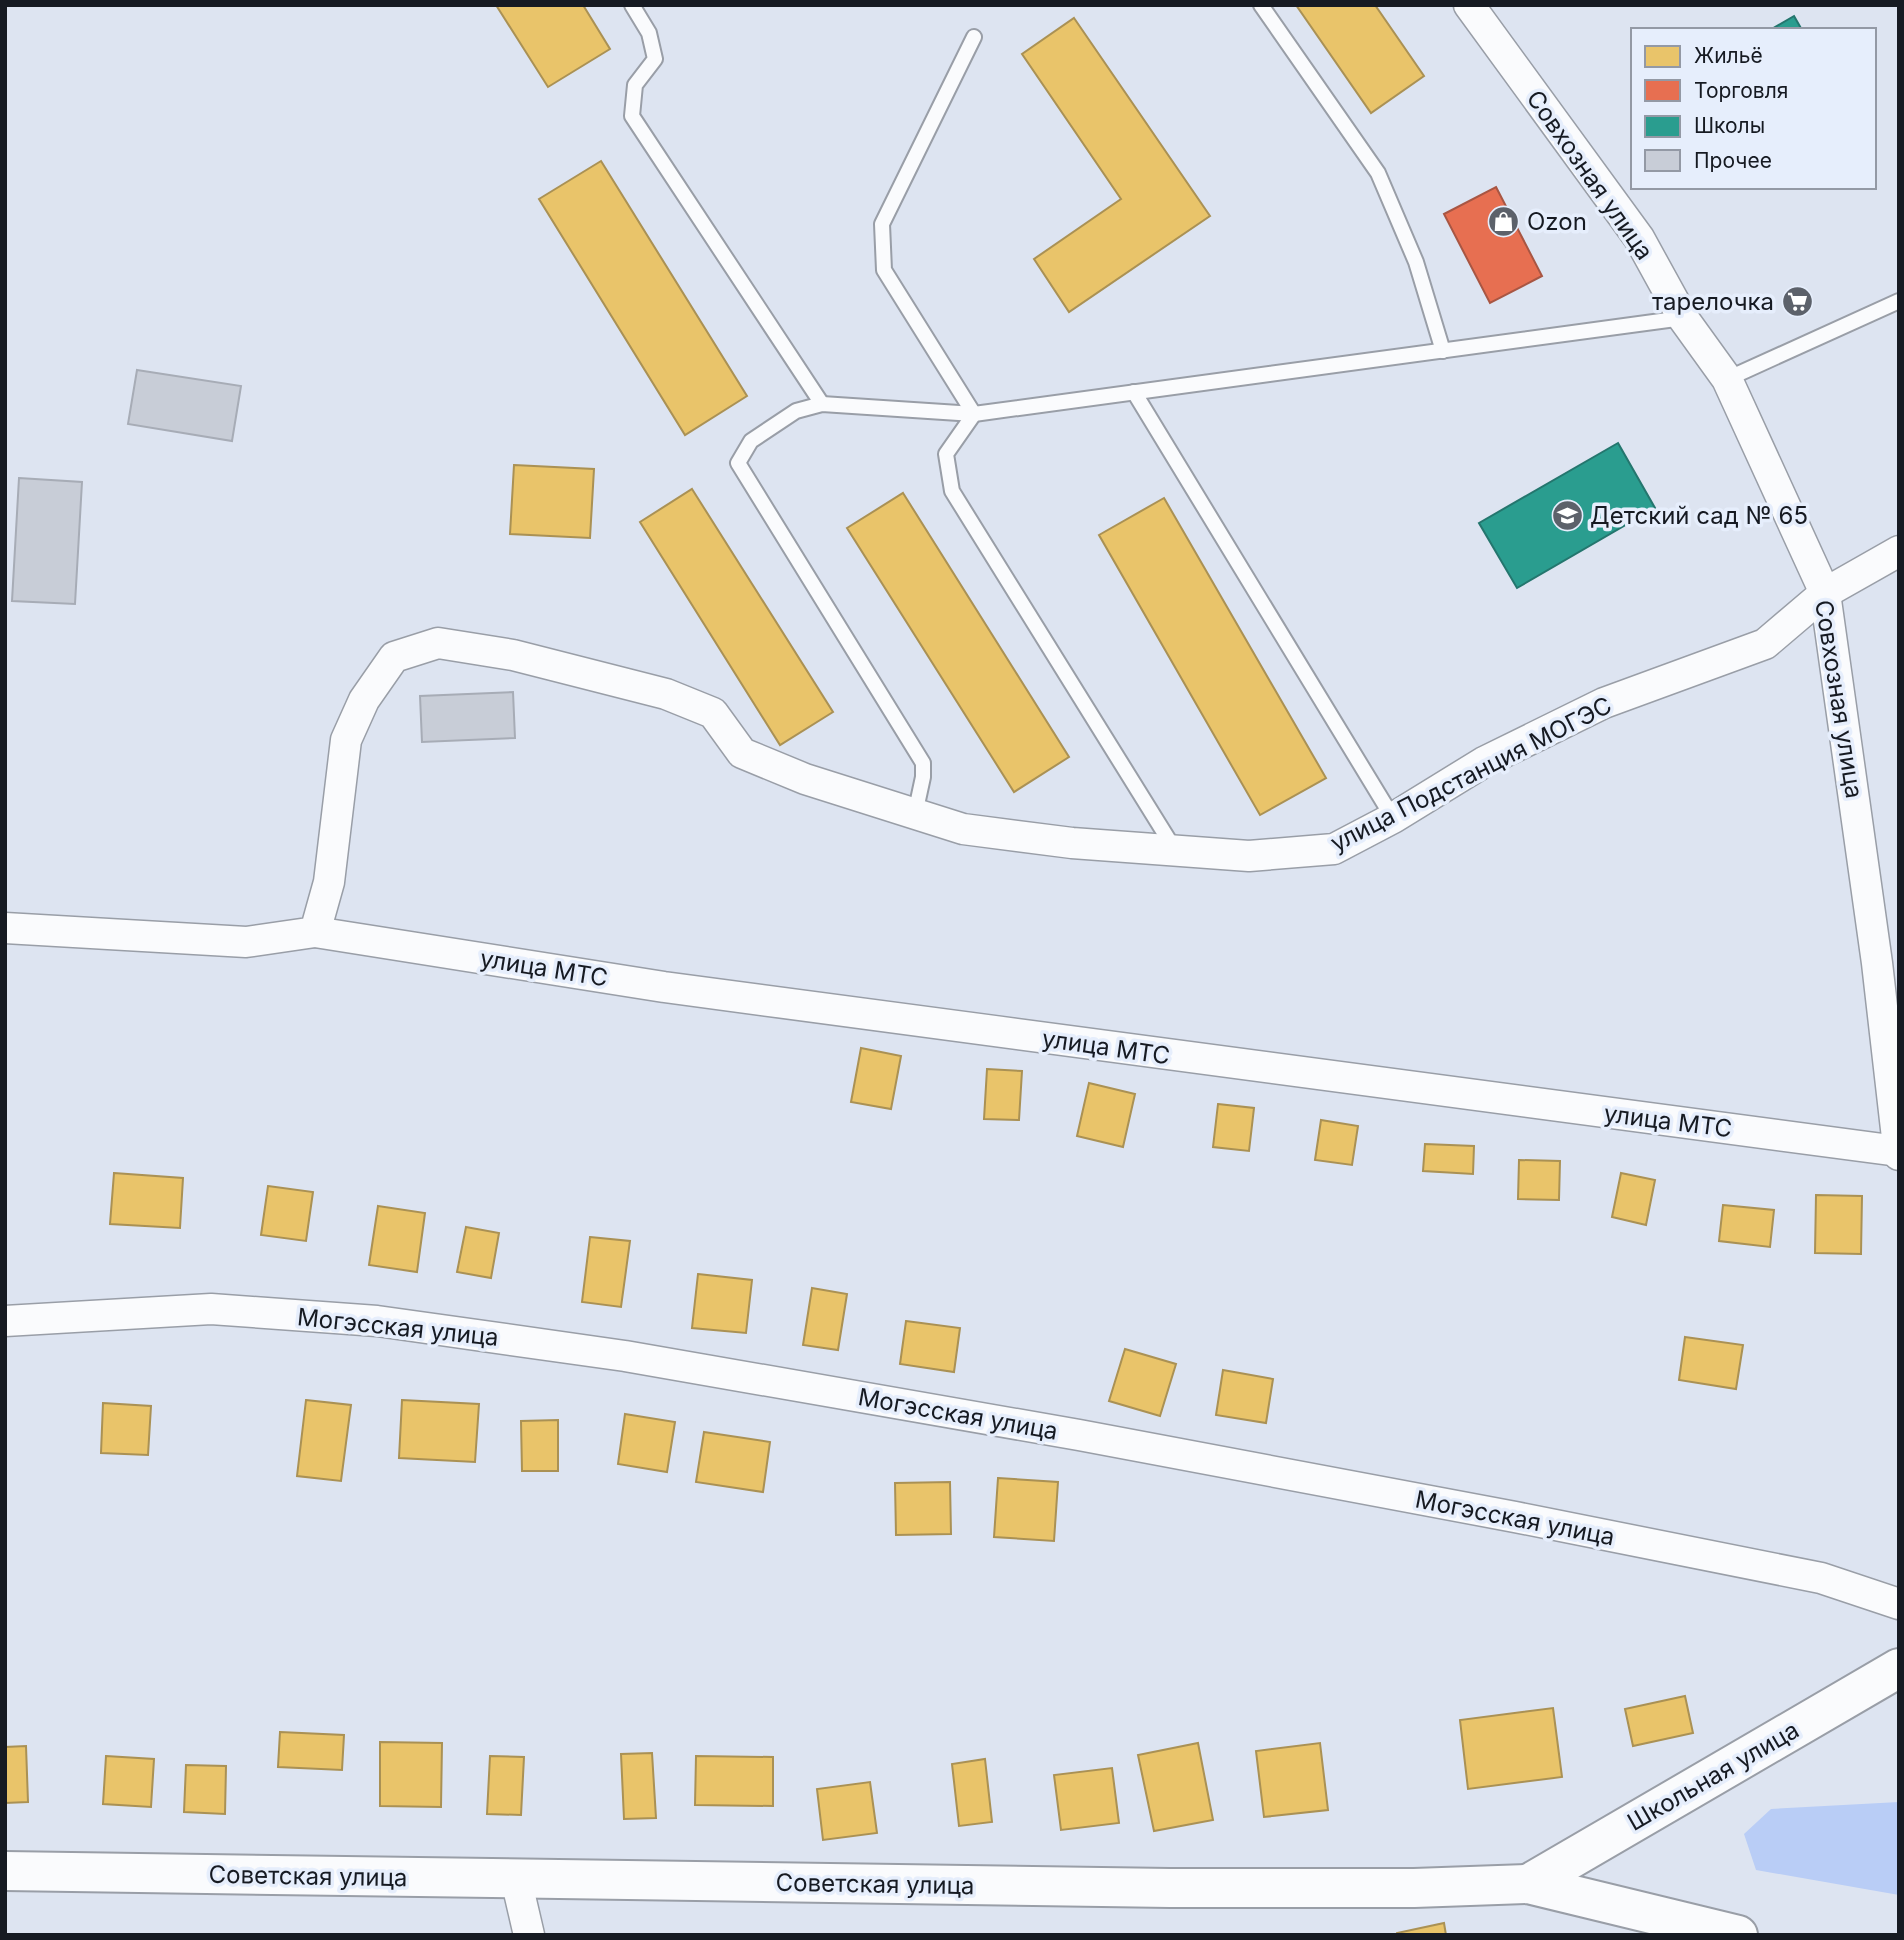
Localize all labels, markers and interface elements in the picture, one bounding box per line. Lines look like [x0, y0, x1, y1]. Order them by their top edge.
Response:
legend [1631, 28, 1876, 189]
text: Жильё [1694, 43, 1763, 68]
text: Торговля [1694, 78, 1788, 103]
street label: Совхозная улица [1521, 85, 1659, 265]
text: Школы [1694, 113, 1765, 138]
text: Прочее [1694, 148, 1772, 173]
shop icon: Ozon [1487, 204, 1521, 238]
place label: Ozon [1527, 207, 1587, 236]
supermarket icon: тарелочка [1780, 284, 1814, 318]
place label: тарелочка [1652, 287, 1774, 316]
school or university icon: Детский сад № 65 [1550, 498, 1584, 532]
place label: Детский сад № 65 [1590, 501, 1808, 530]
street label: Совхозная улица [1809, 598, 1869, 800]
street label: улица Подстанция МОГЭС [1326, 690, 1616, 858]
street label: улица МТС [478, 944, 610, 992]
street label: улица МТС [1040, 1024, 1172, 1070]
street label: улица МТС [1602, 1099, 1734, 1143]
street label: Могэсская улица [296, 1302, 500, 1352]
street label: Могэсская улица [856, 1382, 1060, 1446]
street label: Могэсская улица [1413, 1484, 1617, 1552]
street label: Школьная улица [1622, 1715, 1804, 1837]
street label: Советская улица [208, 1860, 408, 1892]
street label: Советская улица [775, 1868, 975, 1900]

